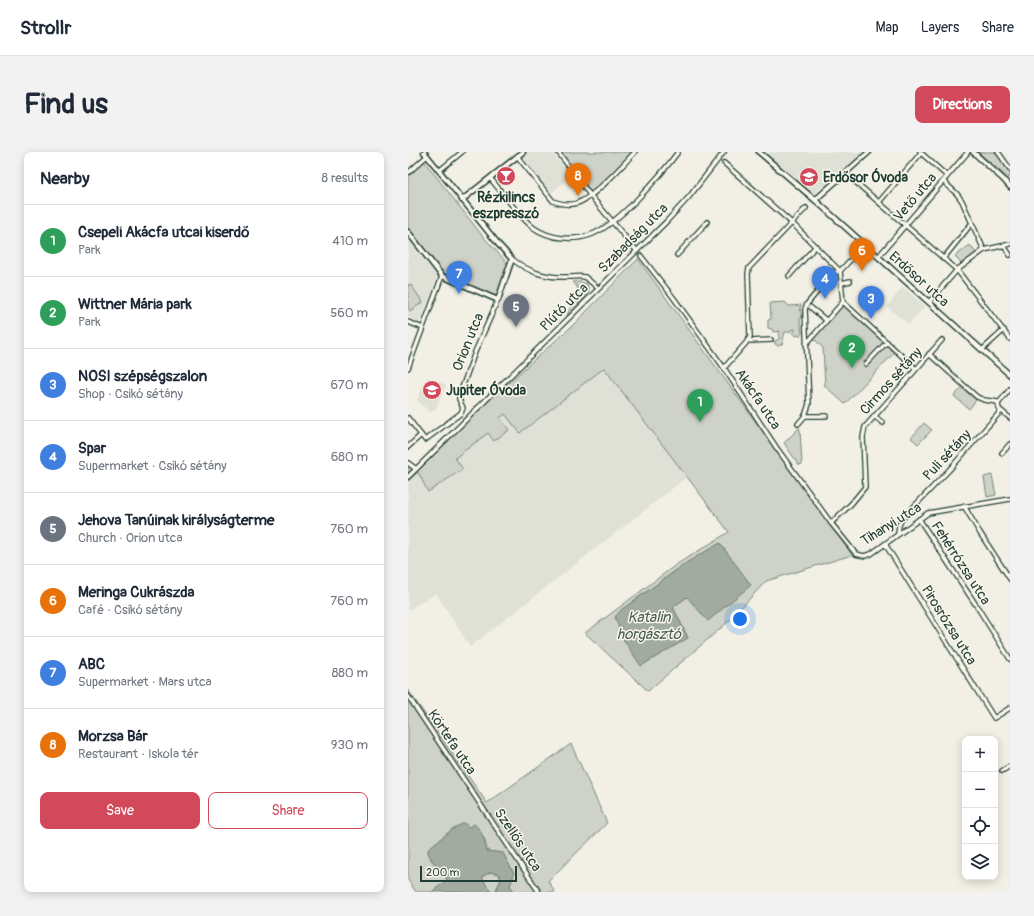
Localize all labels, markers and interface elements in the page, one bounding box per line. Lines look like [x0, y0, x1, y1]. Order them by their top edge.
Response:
text: Strollr [20, 16, 71, 40]
text: Map [876, 19, 899, 36]
text: Layers [921, 19, 959, 36]
text: Share [981, 19, 1014, 36]
button: Directions [915, 86, 1010, 123]
text: Find us [24, 87, 108, 122]
pin: 8 [565, 163, 591, 196]
bar icon: Rézkilincs eszpresszó [495, 165, 517, 187]
school or university icon: Erdősor Óvoda [798, 166, 820, 188]
place label: Erdősor Óvoda [823, 167, 908, 186]
text: Nearby [40, 168, 89, 189]
street label: Vető utca [890, 169, 940, 225]
text: 8 results [322, 170, 368, 186]
place label: Rézkilincs eszpresszó [472, 189, 539, 222]
street label: Szabadság utca [595, 200, 671, 276]
text: Csepeli Akácfa utcai kiserdő [78, 223, 249, 242]
text: 1 [50, 233, 56, 249]
text: 410 m [332, 233, 368, 249]
pin: 6 [849, 238, 875, 271]
text: Park [78, 242, 101, 258]
street label: Erdősor utca [886, 248, 952, 310]
pin: 7 [446, 261, 472, 294]
pin: 4 [812, 266, 838, 299]
street label: Plútó utca [536, 279, 592, 335]
pin: 3 [858, 286, 884, 319]
pin: 5 [503, 294, 529, 327]
text: Wittner Mária park [78, 295, 192, 314]
text: 2 [49, 305, 57, 321]
text: 560 m [330, 305, 368, 321]
street label: Orion utca [449, 311, 487, 373]
text: Park [78, 314, 101, 330]
pin: 2 [839, 335, 865, 368]
street label: Cirmos sétány [856, 344, 926, 418]
street label: Akácfa utca [732, 365, 784, 433]
text: NOSI szépségszalon [78, 367, 207, 386]
text: 3 [49, 377, 57, 393]
text: 670 m [330, 377, 368, 393]
school or university icon: Jupiter Óvoda [421, 379, 443, 401]
place label: Jupiter Óvoda [446, 380, 527, 399]
text: Shop · Csikó sétány [78, 386, 183, 402]
pin: 1 [687, 389, 713, 422]
street label: Puli sétány [919, 426, 975, 484]
text: Spar [78, 439, 106, 458]
text: 4 [49, 449, 57, 465]
text: 680 m [331, 449, 368, 465]
text: Supermarket · Csikó sétány [78, 458, 227, 474]
street label: Tihanyi utca [857, 499, 925, 549]
text: Jehova Tanúinak királyságterme [78, 511, 274, 530]
street label: Fehérrózsa utca [928, 518, 994, 608]
text: 5 [49, 521, 57, 537]
text: 760 m [330, 521, 368, 537]
text: Church · Orion utca [78, 530, 183, 546]
street label: Pirosrózsa utca [918, 582, 980, 668]
text: Meringa Cukrászda [78, 583, 195, 602]
text: 6 [49, 593, 57, 609]
text: 760 m [330, 593, 368, 609]
text: Café · Csikó sétány [78, 602, 182, 618]
water label: Katalin horgásztó [617, 608, 682, 644]
your location [730, 609, 750, 629]
text: ABC [78, 655, 105, 674]
text: 7 [50, 665, 56, 681]
text: 880 m [332, 665, 368, 681]
text: Supermarket · Mars utca [78, 674, 212, 690]
street label: Körtefa utca [424, 706, 480, 778]
text: Morzsa Bár [78, 727, 148, 746]
map controls [962, 736, 998, 880]
button: + [962, 736, 998, 772]
text: 8 [50, 737, 56, 753]
text: 930 m [331, 737, 368, 753]
text: Restaurant · Iskola tér [78, 746, 199, 762]
button: − [962, 772, 998, 808]
button: Save [40, 792, 200, 829]
button: Share [208, 792, 368, 829]
street label: Szellős utca [491, 805, 545, 875]
button: locate [962, 808, 998, 844]
button: layers [962, 844, 998, 880]
scale bar [420, 864, 517, 883]
text: 200 m [426, 866, 459, 879]

